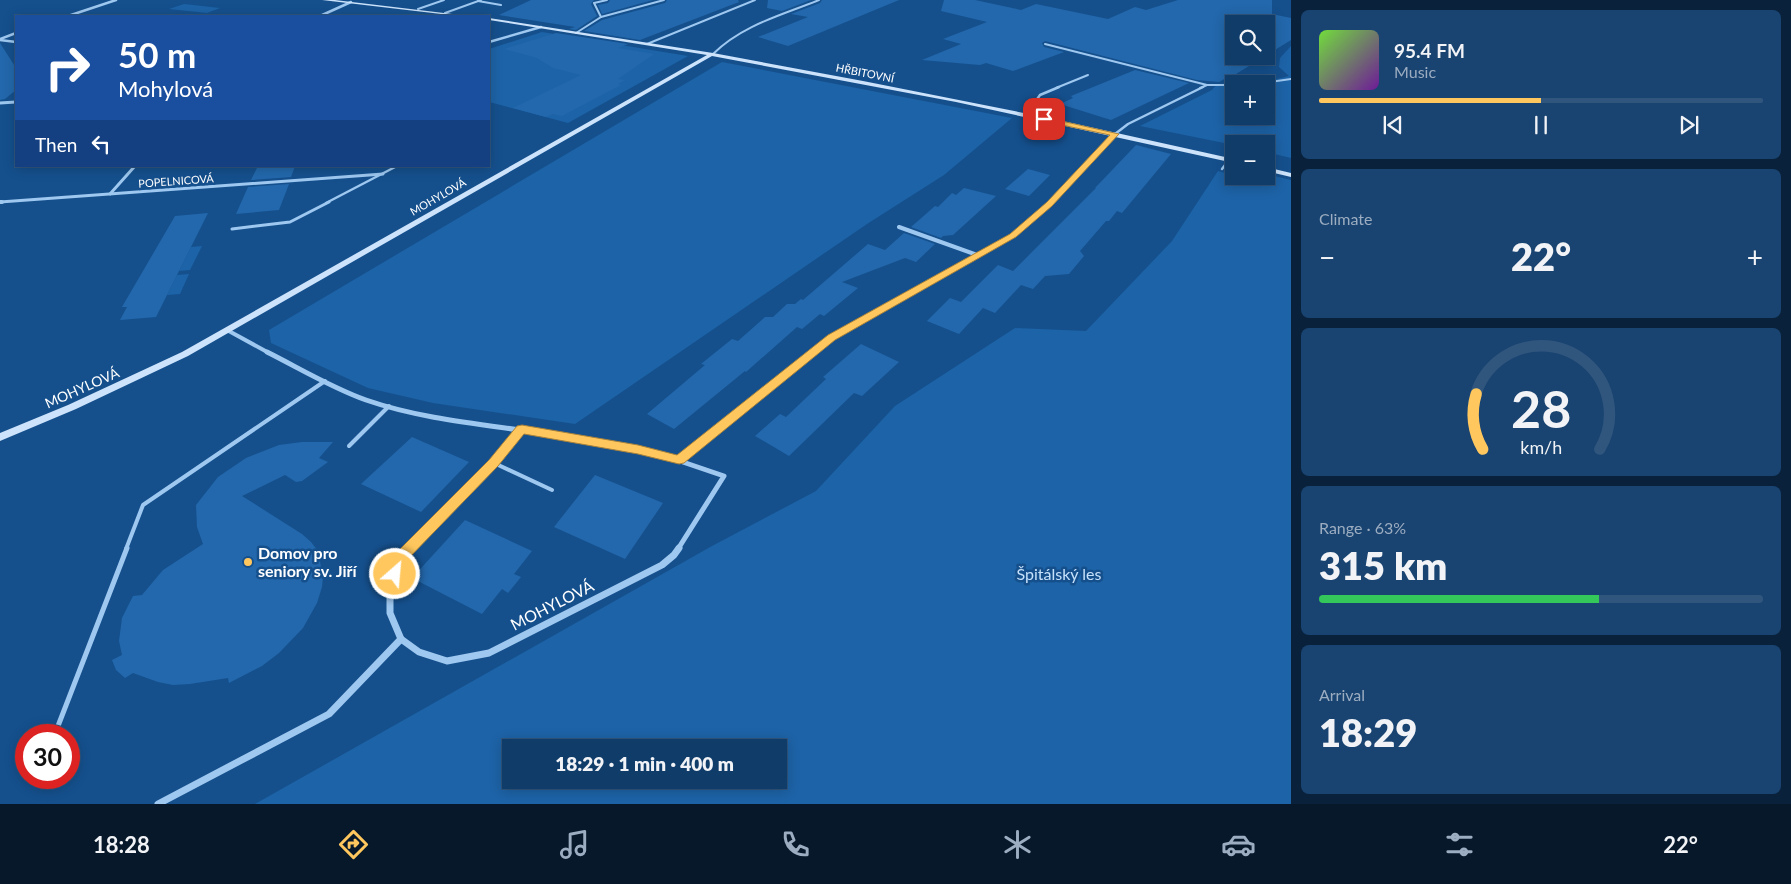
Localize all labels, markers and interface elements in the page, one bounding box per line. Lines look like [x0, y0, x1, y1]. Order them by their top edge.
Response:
map controls [1225, 15, 1275, 185]
button: search [1225, 15, 1275, 65]
text: 50 m [118, 33, 196, 75]
icon: right [35, 35, 100, 100]
text: 95.4 FM [1394, 39, 1465, 62]
street label: HŘBITOVNÍ [835, 60, 896, 85]
text: Music [1394, 62, 1436, 81]
text: Mohylová [118, 75, 213, 102]
button: + [1225, 75, 1275, 125]
pin [1023, 98, 1065, 140]
icon: arrive [1030, 105, 1058, 133]
icon: previous [1379, 111, 1407, 139]
icon: pause [1527, 111, 1555, 139]
icon: next [1675, 111, 1703, 139]
icon: left [87, 130, 115, 158]
text: Then [35, 133, 77, 156]
button: − [1225, 135, 1275, 185]
street label: POPELNICOVÁ [138, 171, 215, 190]
street label: MOHYLOVÁ [407, 175, 469, 218]
text: Climate [1319, 209, 1372, 228]
text: 22° [1511, 233, 1571, 279]
text: − [1319, 240, 1335, 274]
text: + [1747, 240, 1763, 274]
street label: MOHYLOVÁ [42, 363, 122, 411]
text: 28 [1511, 377, 1571, 439]
text: km/h [1520, 436, 1562, 458]
text: Range · 63% [1319, 518, 1406, 537]
text: 315 km [1319, 542, 1447, 588]
place label: Domov pro seniory sv. Jiří [258, 543, 358, 580]
position arrow [368, 547, 420, 599]
marker: Domov pro seniory sv. Jiří [242, 556, 254, 568]
park label: Špitálský les [1017, 564, 1102, 583]
street label: MOHYLOVÁ [507, 575, 597, 634]
text: Arrival [1319, 685, 1365, 704]
text: 18:29 [1319, 709, 1417, 755]
speed limit sign: 30 [15, 724, 80, 789]
text: 18:29 · 1 min · 400 m [555, 752, 734, 775]
icon: directions [336, 827, 371, 862]
icon: music [557, 827, 592, 862]
icon: phone [778, 827, 813, 862]
icon: climate [1000, 827, 1035, 862]
icon: car [1221, 827, 1256, 862]
icon: filters [1442, 827, 1477, 862]
text: 18:28 [93, 831, 150, 858]
text: 22° [1663, 831, 1698, 858]

